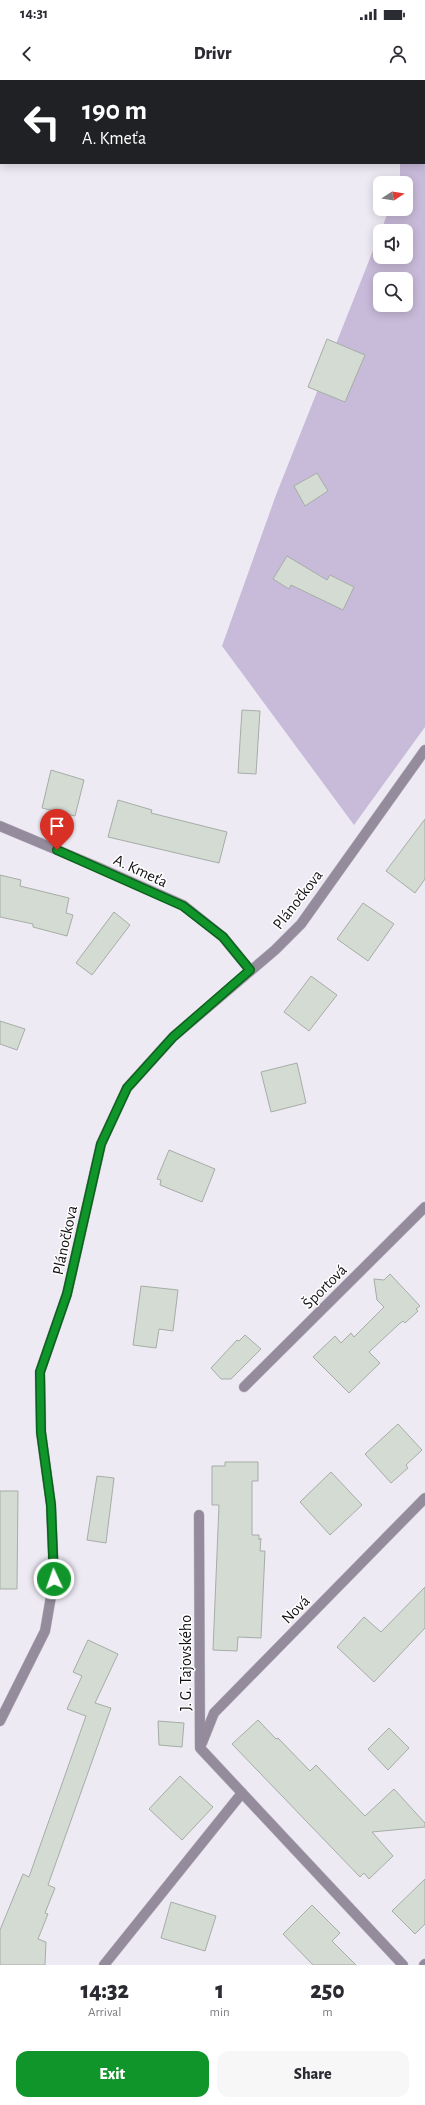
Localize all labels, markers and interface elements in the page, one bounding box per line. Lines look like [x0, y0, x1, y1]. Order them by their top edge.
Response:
text: 14:31 [20, 6, 48, 21]
icon: back [16, 43, 38, 65]
icon: person [387, 43, 409, 65]
text: Drivr [194, 45, 231, 63]
icon: left [16, 96, 68, 148]
text: 190 m [82, 97, 147, 125]
text: A. Kmeťa [82, 130, 146, 148]
north arrow [373, 176, 413, 216]
map controls [373, 176, 413, 312]
button: sound [373, 224, 413, 264]
button: search [373, 272, 413, 312]
pin [40, 809, 74, 850]
icon: arrive [46, 815, 68, 837]
street label: A. Kmeťa [111, 852, 170, 890]
street label: Plánočkova [270, 867, 326, 932]
street label: Plánočkova [50, 1204, 80, 1276]
street label: Športová [298, 1260, 350, 1312]
position arrow [33, 1558, 75, 1600]
street label: Nová [279, 1593, 313, 1627]
street label: J. G. Tajovského [178, 1615, 195, 1711]
text: 14:32 [80, 1979, 129, 2003]
text: 1 [215, 1979, 224, 2003]
text: 250 [310, 1979, 345, 2003]
text: Arrival [88, 2006, 121, 2019]
text: min [209, 2006, 230, 2019]
text: m [322, 2006, 333, 2019]
button: Exit [16, 2051, 209, 2097]
button: Share [217, 2051, 409, 2097]

